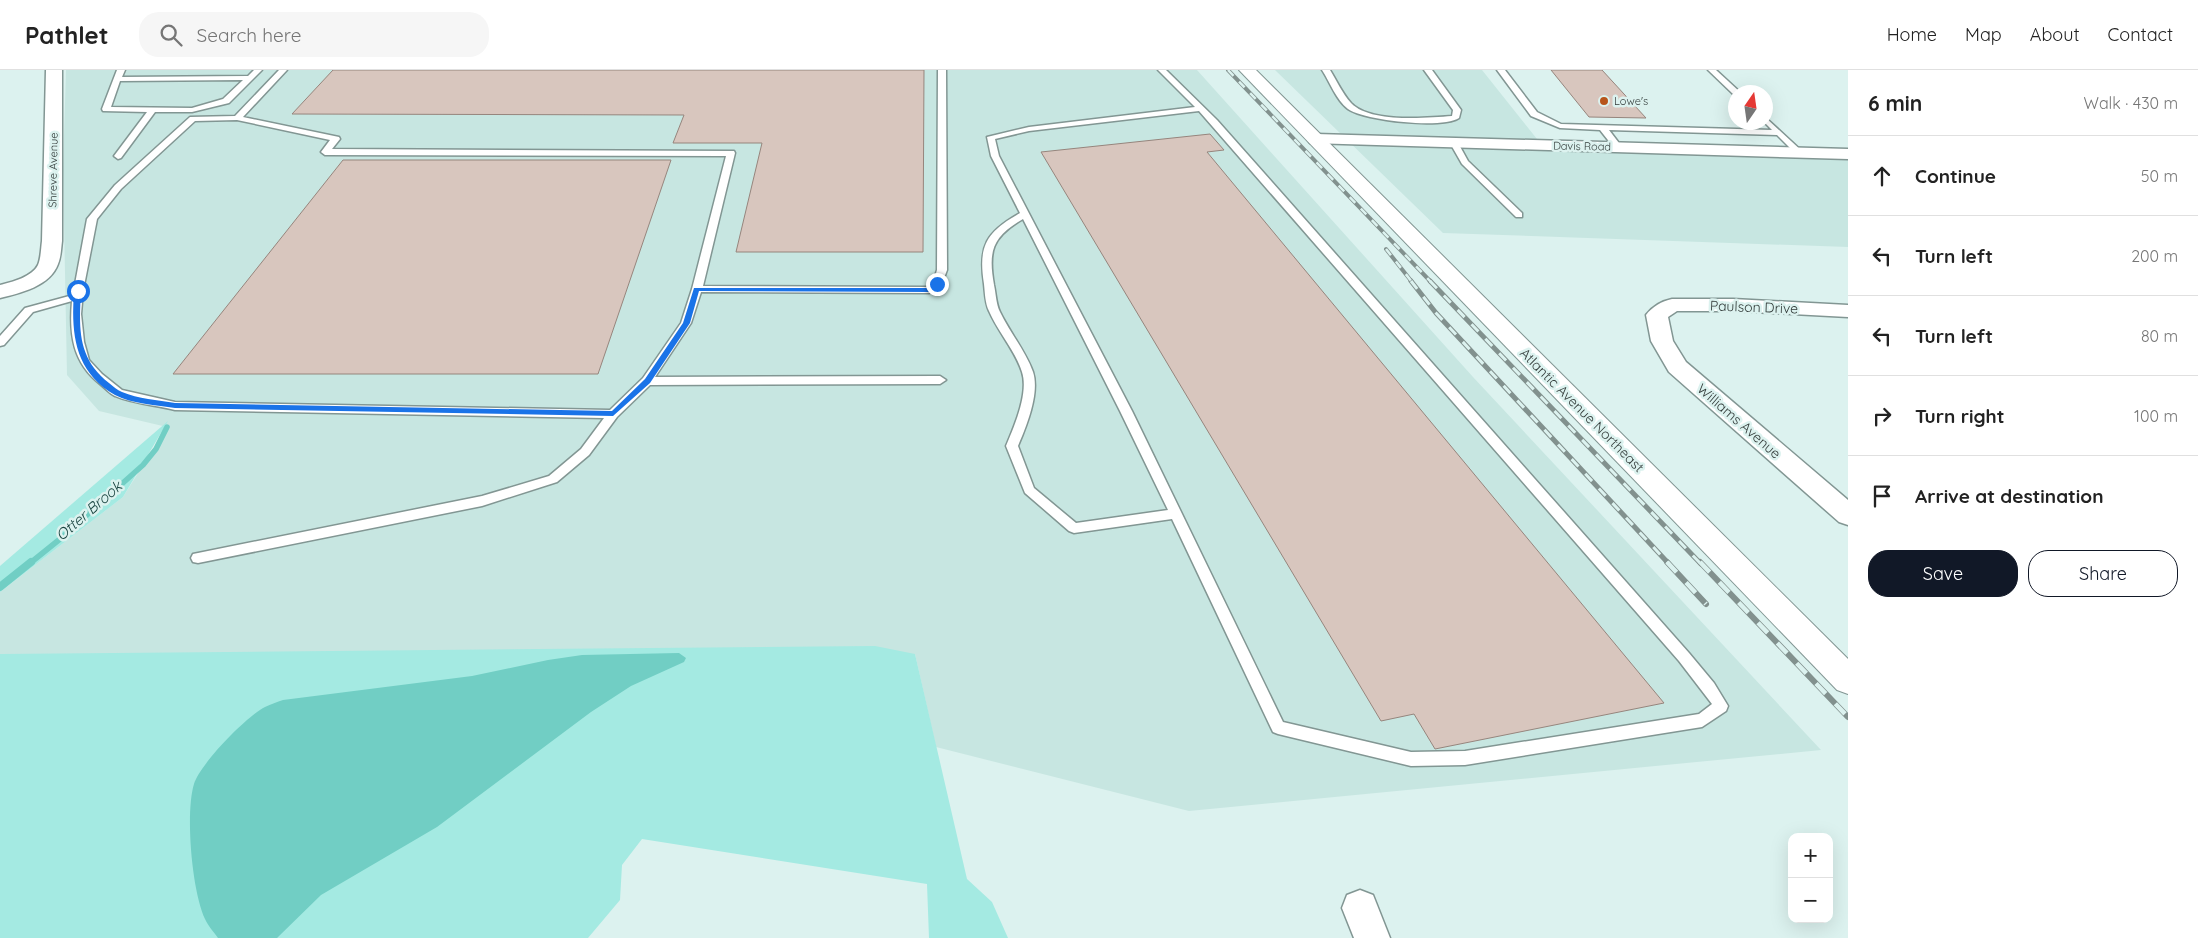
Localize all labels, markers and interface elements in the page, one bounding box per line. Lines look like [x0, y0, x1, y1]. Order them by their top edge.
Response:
search box [139, 12, 489, 57]
text: Pathlet [25, 20, 109, 50]
icon: search [157, 21, 185, 49]
text: Search here [197, 23, 301, 47]
text: Home [1887, 23, 1937, 46]
text: Map [1965, 23, 2002, 46]
text: About [2030, 23, 2080, 46]
text: Contact [2108, 23, 2173, 46]
north arrow [1728, 85, 1773, 130]
text: 6 min [1868, 90, 1922, 116]
text: Walk · 430 m [2084, 93, 2178, 113]
place label: Lowe's [1614, 94, 1648, 108]
marker: Lowe's [1598, 95, 1610, 107]
street label: Shreve Avenue [45, 132, 61, 208]
street label: Davis Road [1553, 138, 1611, 154]
icon: ahead [1868, 162, 1896, 190]
text: Continue [1915, 164, 1996, 188]
text: 50 m [2141, 166, 2178, 186]
icon: left [1868, 242, 1896, 270]
text: Turn left [1915, 244, 1993, 268]
text: 200 m [2131, 246, 2178, 266]
route end [926, 273, 949, 296]
route start [67, 280, 90, 303]
street label: Paulson Drive [1709, 296, 1799, 318]
icon: left [1868, 322, 1896, 350]
text: Turn left [1915, 324, 1993, 348]
text: 80 m [2141, 326, 2178, 346]
street label: Atlantic Avenue Northeast [1516, 344, 1648, 476]
street label: Williams Avenue [1693, 380, 1785, 462]
icon: right [1868, 402, 1896, 430]
text: Turn right [1915, 404, 2004, 428]
text: 100 m [2134, 406, 2178, 426]
water label: Otter Brook [52, 475, 127, 544]
icon: arrive [1868, 482, 1896, 510]
text: Arrive at destination [1915, 484, 2104, 508]
button: Save [1868, 550, 2018, 597]
button: Share [2028, 550, 2178, 597]
map controls [1788, 833, 1833, 923]
button: + [1788, 833, 1833, 878]
button: − [1788, 878, 1833, 923]

